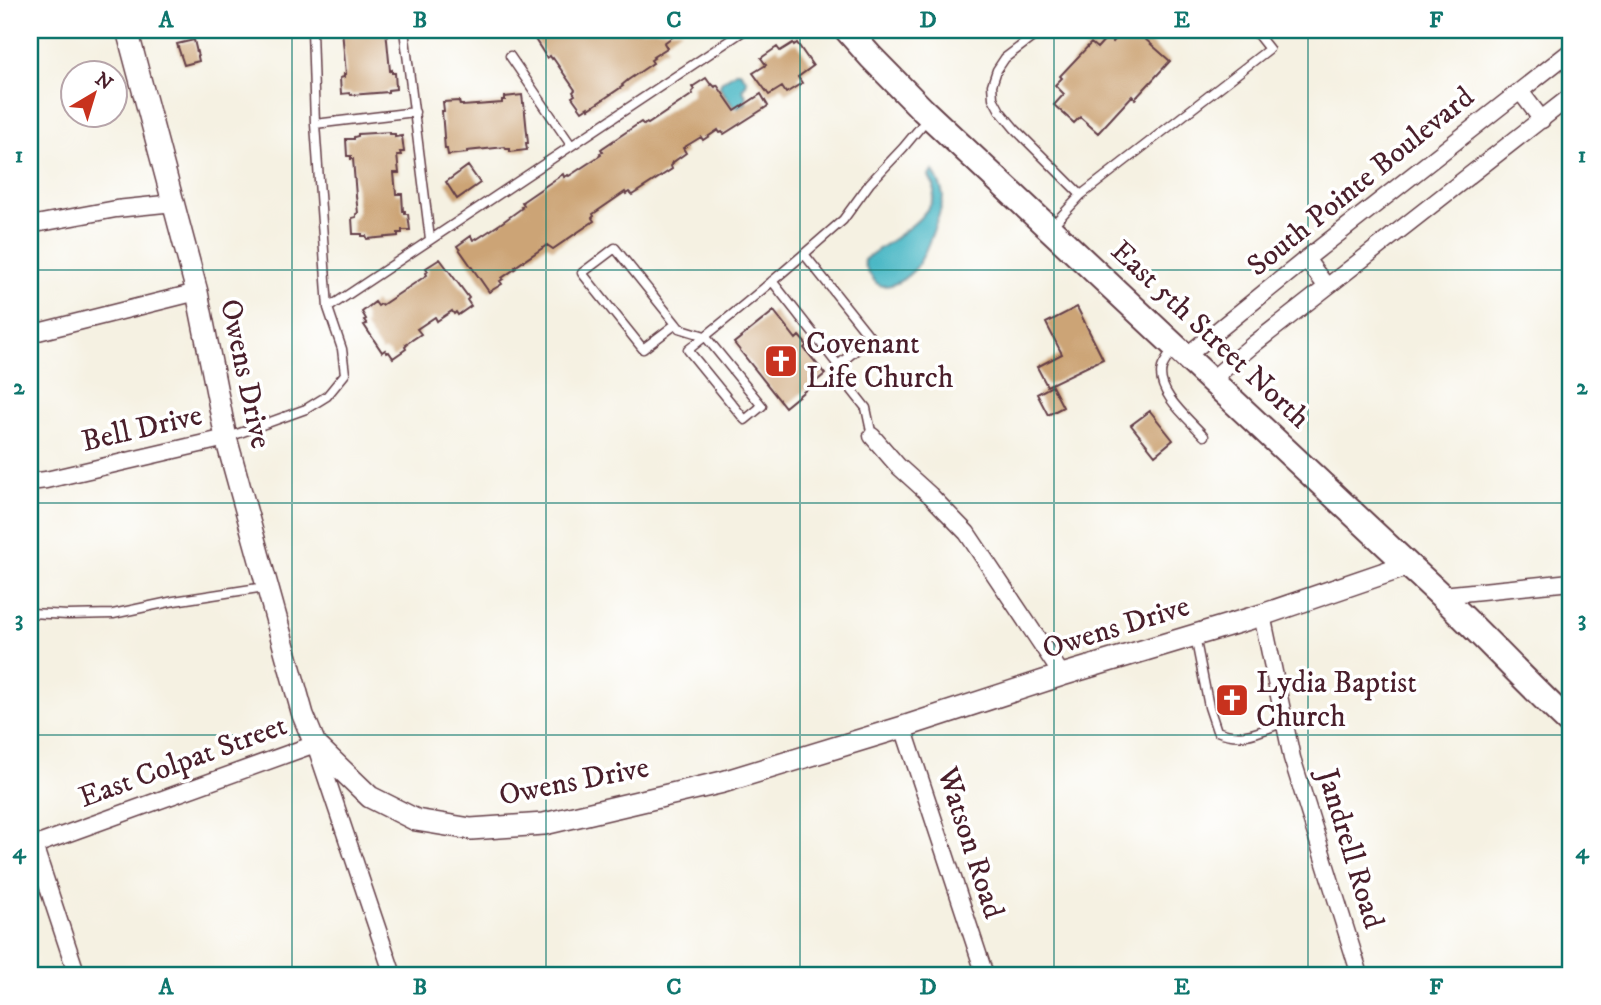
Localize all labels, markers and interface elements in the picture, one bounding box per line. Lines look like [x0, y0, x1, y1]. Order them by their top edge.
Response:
text: A [158, 6, 175, 35]
text: B [413, 6, 427, 35]
text: C [666, 6, 682, 35]
text: D [919, 6, 937, 35]
text: E [1174, 6, 1190, 35]
text: F [1429, 6, 1444, 35]
north arrow [60, 60, 130, 130]
text: N [90, 68, 117, 96]
street label: South Pointe Boulevard [1240, 79, 1482, 285]
text: 1 [15, 141, 23, 170]
text: 1 [1578, 141, 1586, 170]
street label: East 5th Street North [1103, 233, 1318, 437]
street label: Owens Drive [211, 296, 279, 452]
place label: Covenant Life Church [806, 326, 954, 397]
church icon: Covenant Life Church [762, 342, 800, 380]
text: 2 [13, 373, 25, 402]
text: 2 [1576, 373, 1588, 402]
street label: Bell Drive [78, 397, 206, 461]
street label: Owens Drive [1038, 588, 1194, 668]
text: 3 [15, 605, 23, 634]
text: 3 [1578, 605, 1586, 634]
place label: Lydia Baptist Church [1256, 665, 1417, 736]
church icon: Lydia Baptist Church [1213, 681, 1251, 719]
street label: East Colpat Street [74, 707, 292, 817]
street label: Owens Drive [496, 749, 652, 815]
street label: Watson Road [928, 762, 1012, 923]
street label: Jandrell Road [1307, 762, 1392, 933]
text: 4 [12, 837, 27, 866]
text: 4 [1575, 837, 1590, 866]
text: A [158, 973, 175, 1002]
text: B [413, 973, 427, 1002]
text: C [666, 973, 682, 1002]
text: D [919, 973, 937, 1002]
text: E [1174, 973, 1190, 1002]
text: F [1429, 973, 1444, 1002]

